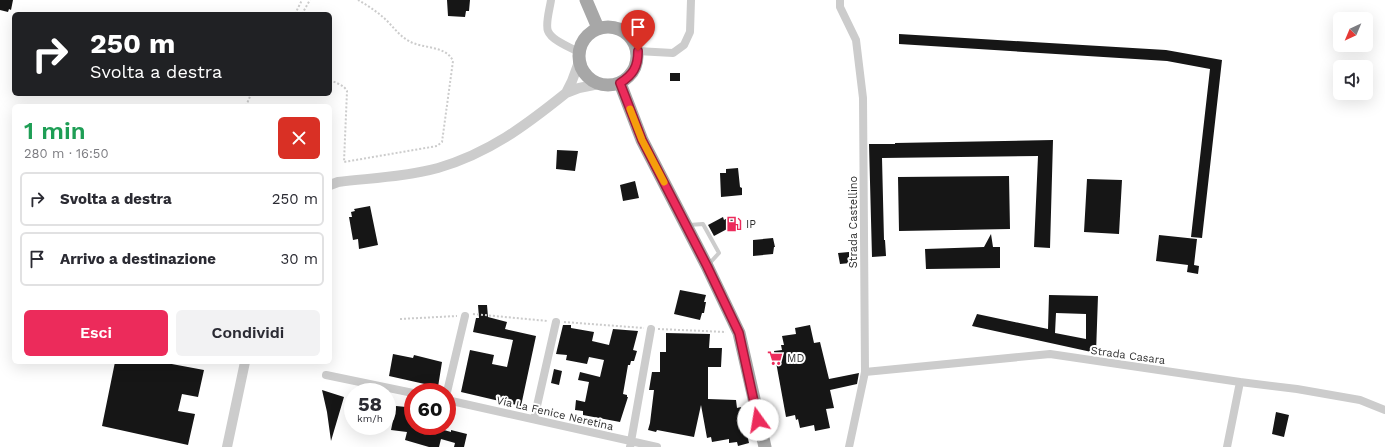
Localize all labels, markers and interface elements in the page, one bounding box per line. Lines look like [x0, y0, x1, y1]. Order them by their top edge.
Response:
pin [621, 10, 655, 51]
north arrow [1333, 12, 1373, 52]
map controls [1333, 12, 1373, 100]
icon: arrive [627, 16, 649, 38]
text: 250 m [90, 27, 175, 60]
icon: right [24, 28, 76, 80]
button: sound [1333, 60, 1373, 100]
text: Svolta a destra [90, 61, 222, 82]
text: 1 min [24, 117, 86, 145]
button: close [278, 117, 320, 159]
text: 280 m · 16:50 [24, 146, 109, 161]
street label: Strada Castellino [847, 176, 860, 268]
icon: right [26, 188, 48, 210]
text: Svolta a destra [60, 190, 172, 208]
text: 250 m [272, 190, 318, 208]
fuel station icon: IP [725, 215, 743, 233]
place label: IP [746, 218, 756, 231]
icon: arrive [26, 248, 48, 270]
text: Arrivo a destinazione [60, 250, 216, 268]
text: 30 m [281, 250, 318, 268]
button: Esci [24, 310, 168, 356]
button: Condividi [176, 310, 320, 356]
street label: Strada Casara [1090, 344, 1166, 367]
supermarket icon: MD [766, 349, 784, 367]
place label: MD [787, 352, 804, 365]
speed limit sign: 60 [404, 383, 456, 435]
text: 58 [358, 392, 382, 416]
street label: Via La Fenice Neretina [495, 394, 615, 433]
position arrow [737, 399, 779, 441]
text: km/h [357, 413, 383, 424]

